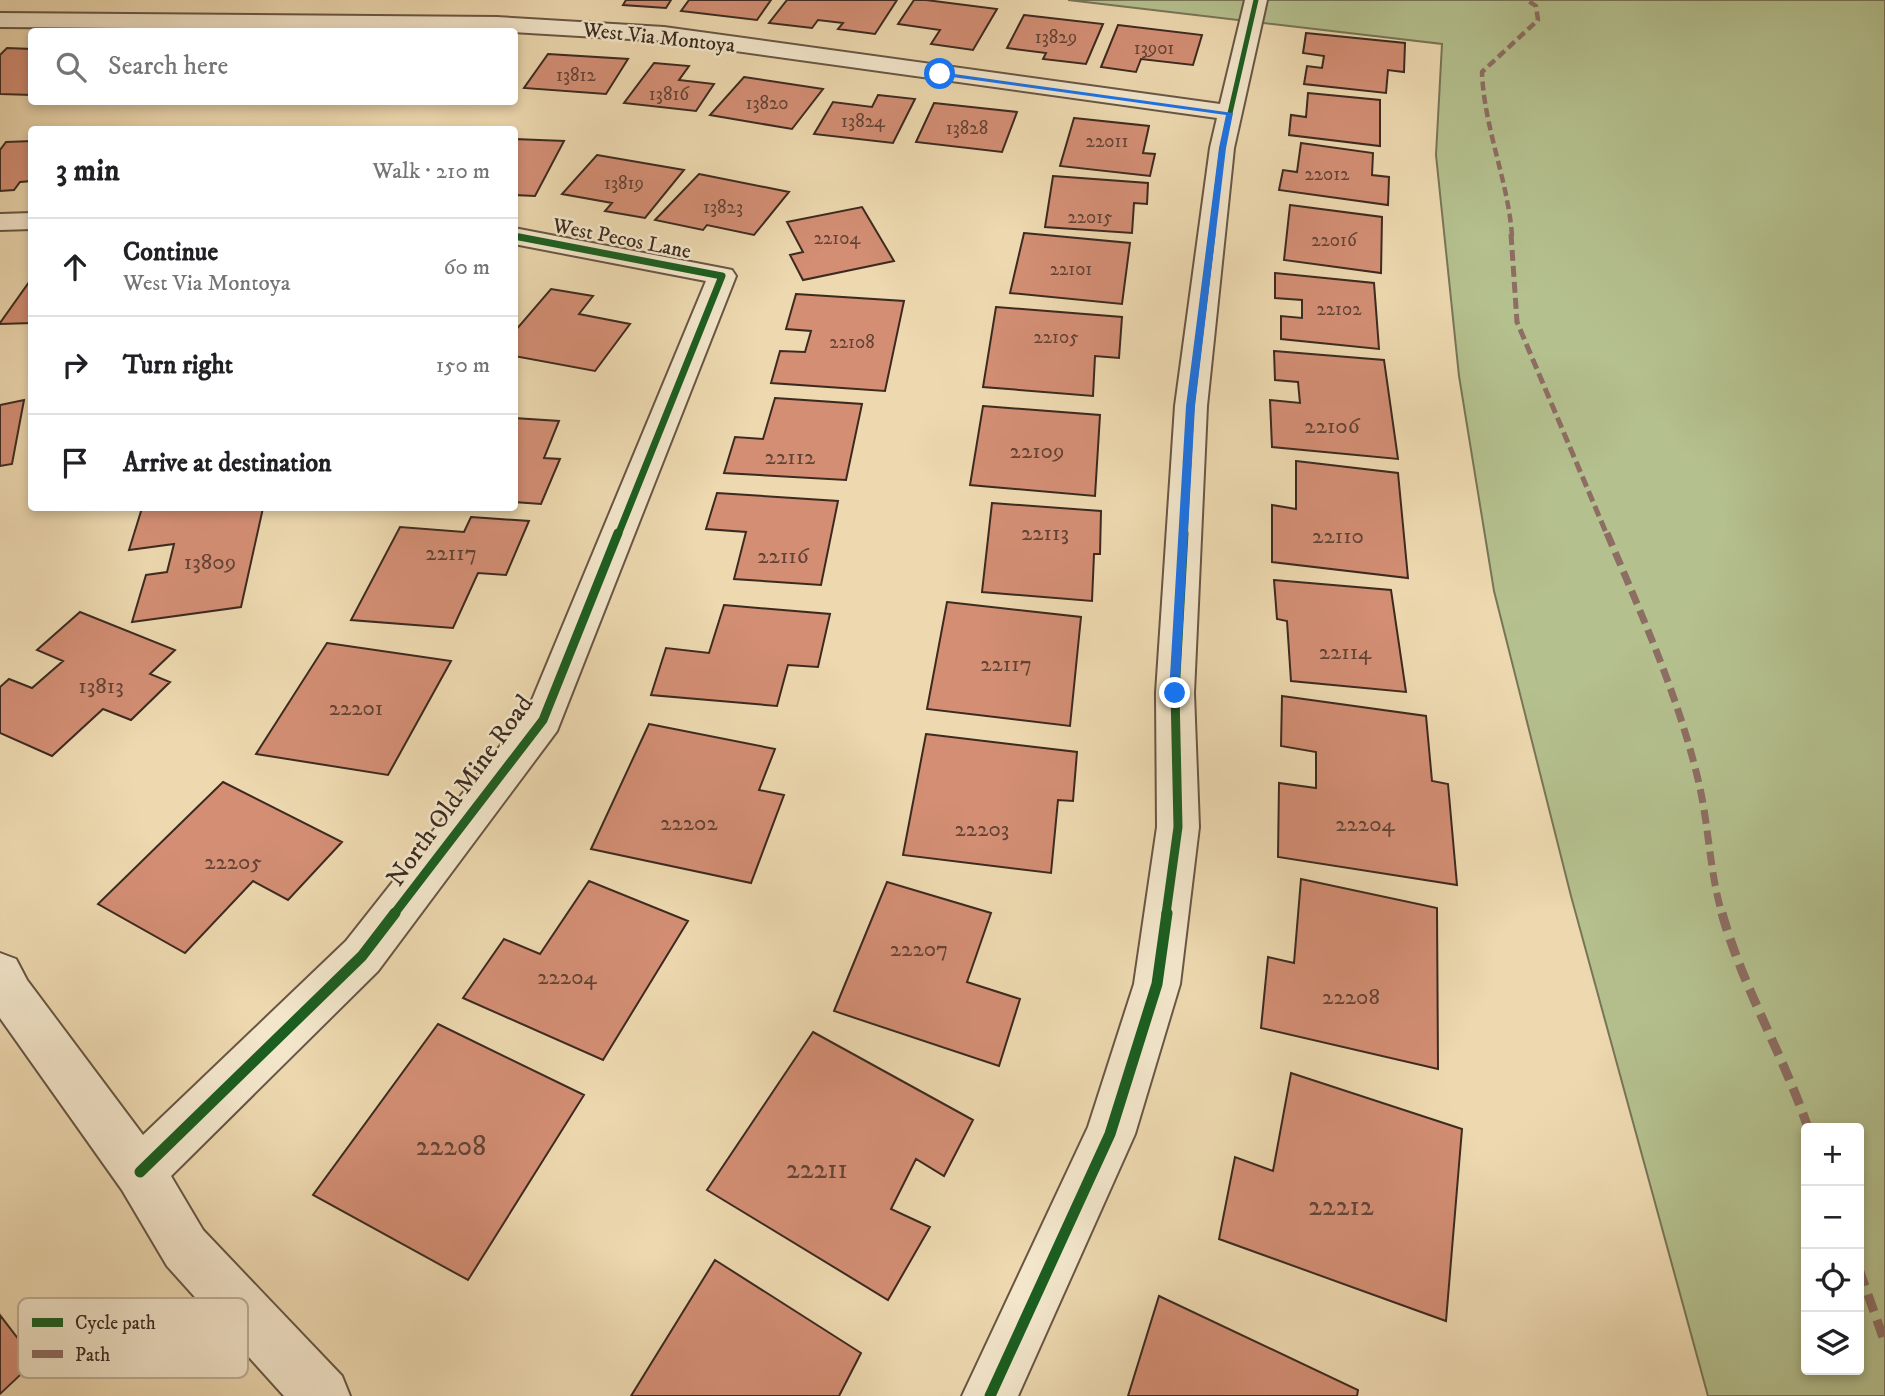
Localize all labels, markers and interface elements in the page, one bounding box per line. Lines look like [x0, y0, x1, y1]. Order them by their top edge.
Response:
street label: West Via Montoya [580, 17, 736, 59]
house number: 13829 [1035, 26, 1077, 49]
search box [28, 28, 518, 105]
house number: 13901 [1134, 37, 1174, 60]
icon: search [52, 48, 90, 86]
text: Search here [108, 50, 228, 83]
route start [924, 58, 955, 89]
house number: 13812 [556, 64, 597, 87]
house number: 13816 [649, 83, 690, 106]
house number: 13820 [745, 92, 789, 115]
house number: 13824 [841, 110, 886, 133]
house number: 13828 [946, 117, 988, 140]
house number: 22011 [1086, 130, 1128, 153]
text: 3 min [56, 153, 120, 190]
text: Walk · 210 m [373, 157, 490, 186]
house number: 22012 [1304, 163, 1350, 186]
house number: 13819 [604, 172, 644, 195]
house number: 13823 [703, 196, 743, 219]
house number: 22015 [1067, 206, 1113, 229]
street label: West Pecos Lane [550, 213, 693, 265]
house number: 22104 [814, 227, 861, 250]
house number: 22016 [1311, 229, 1358, 252]
text: Continue [123, 236, 218, 269]
icon: ahead [56, 248, 94, 286]
text: 60 m [443, 253, 490, 282]
house number: 22101 [1050, 258, 1092, 281]
text: West Via Montoya [123, 269, 291, 298]
house number: 22102 [1316, 298, 1362, 321]
house number: 22105 [1033, 326, 1079, 349]
house number: 22108 [829, 331, 875, 354]
icon: right [56, 346, 94, 384]
text: Turn right [123, 349, 233, 382]
text: 150 m [436, 351, 490, 380]
house number: 22106 [1304, 412, 1361, 441]
house number: 22109 [1010, 437, 1064, 466]
house number: 22112 [765, 443, 816, 472]
icon: arrive [56, 444, 94, 482]
text: Arrive at destination [123, 447, 332, 480]
house number: 22113 [1021, 519, 1069, 548]
house number: 22110 [1312, 522, 1364, 551]
house number: 22117 [425, 539, 477, 568]
house number: 22116 [757, 542, 810, 571]
house number: 13809 [184, 548, 236, 577]
house number: 22114 [1319, 638, 1372, 667]
house number: 22117 [980, 650, 1032, 679]
house number: 13813 [78, 672, 124, 701]
route end [1159, 677, 1190, 708]
street label: North Old Mine Road [379, 688, 541, 893]
house number: 22201 [329, 694, 383, 723]
house number: 22202 [660, 809, 718, 838]
house number: 22204 [1335, 810, 1395, 839]
house number: 22203 [955, 815, 1009, 844]
house number: 22205 [204, 848, 262, 877]
house number: 22207 [890, 935, 948, 964]
house number: 22204 [537, 963, 597, 992]
house number: 22208 [1322, 983, 1380, 1012]
map controls [1801, 1123, 1864, 1375]
button: + [1801, 1123, 1864, 1186]
house number: 22208 [416, 1129, 486, 1164]
house number: 22211 [786, 1152, 848, 1187]
button: − [1801, 1186, 1864, 1249]
house number: 22212 [1308, 1189, 1374, 1224]
button: locate [1801, 1249, 1864, 1312]
legend [18, 1298, 248, 1378]
text: Cycle path [75, 1312, 156, 1335]
button: layers [1801, 1312, 1864, 1375]
text: Path [75, 1344, 110, 1367]

